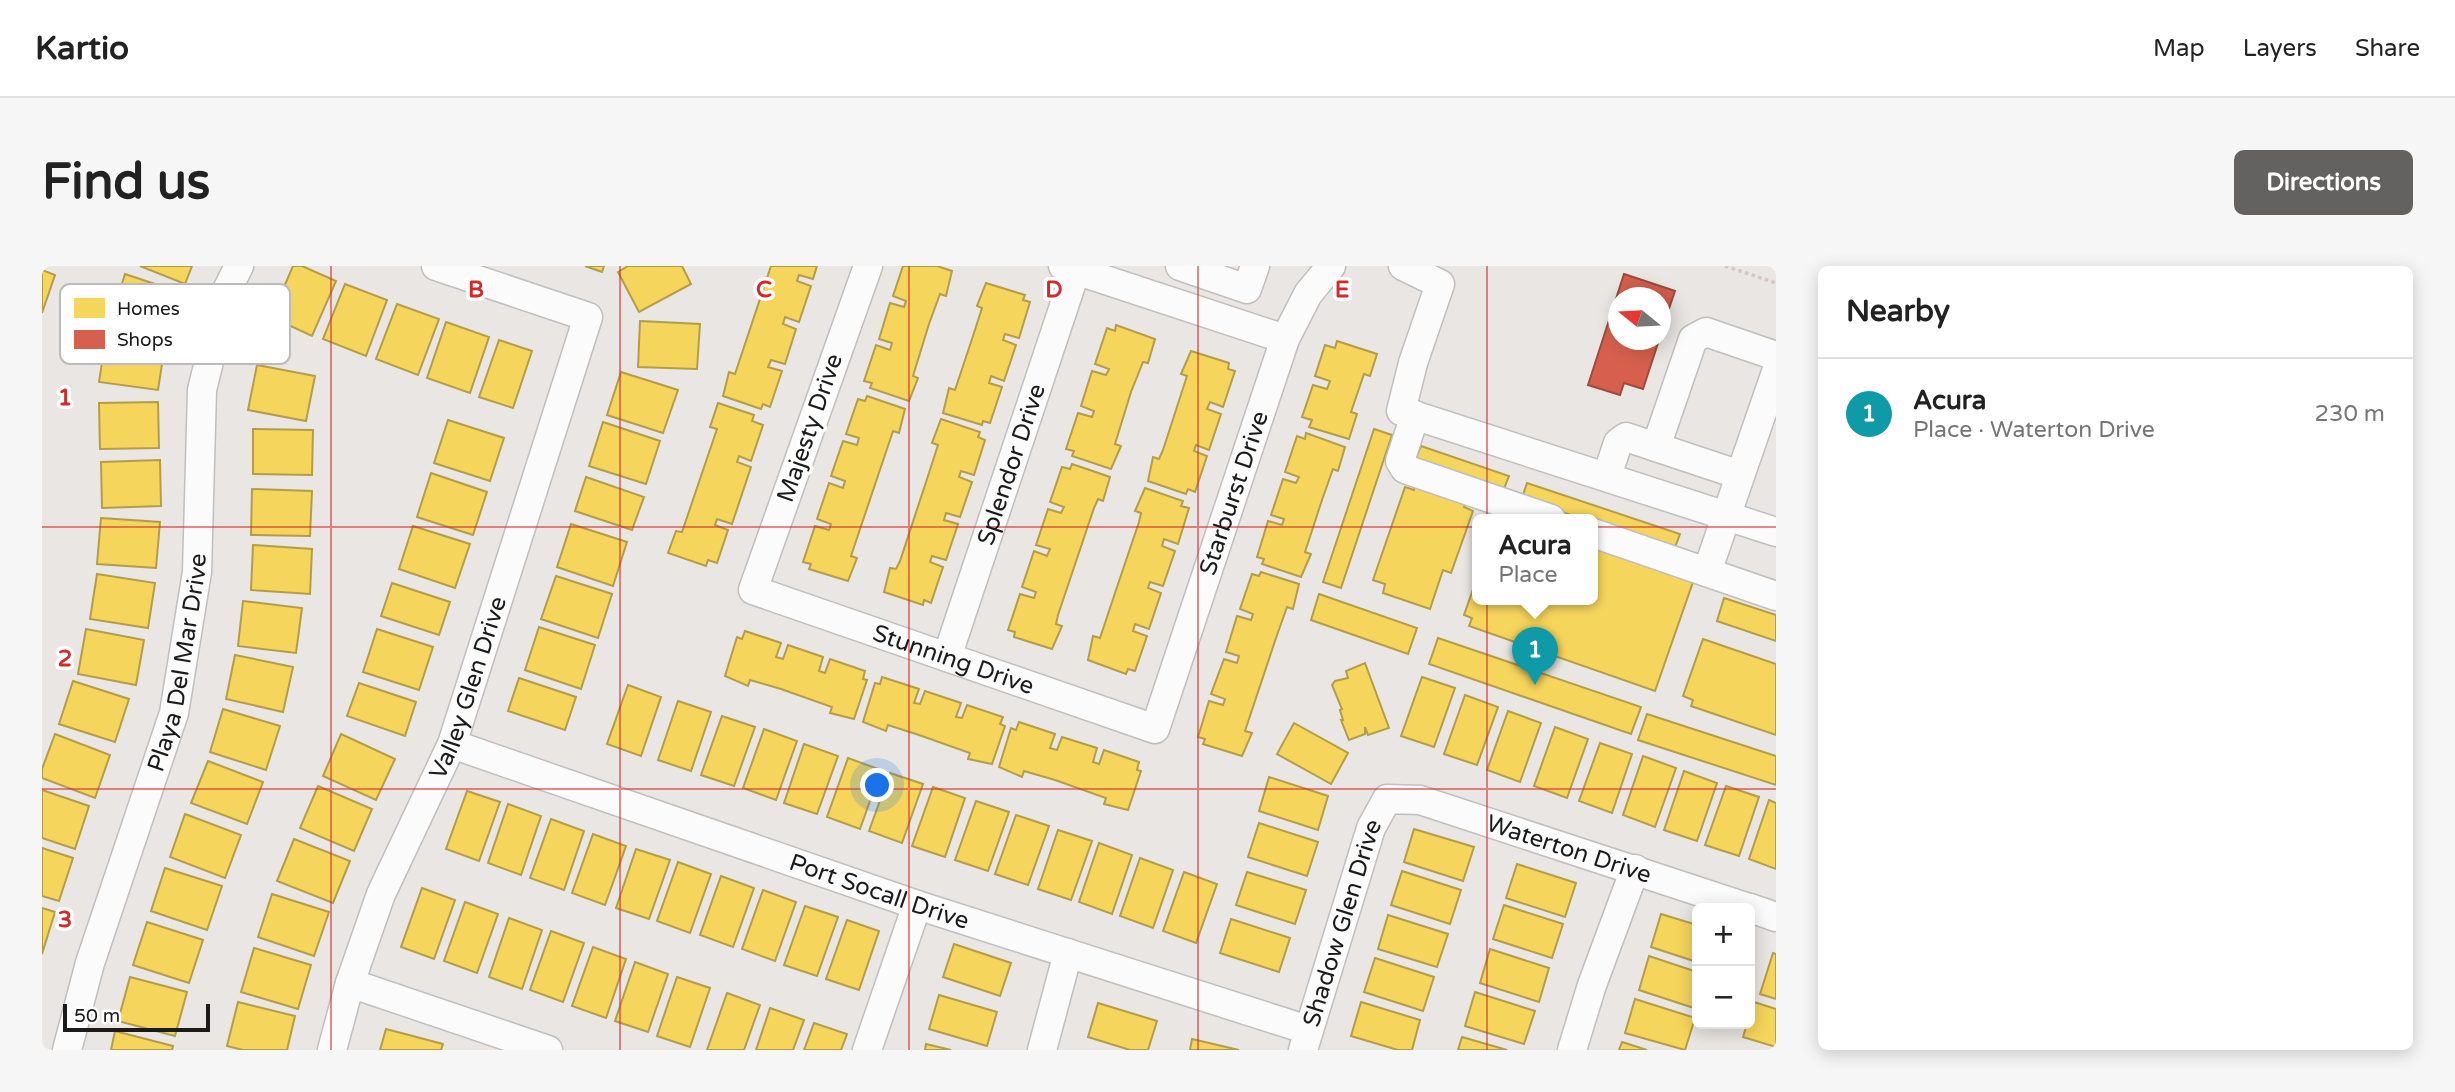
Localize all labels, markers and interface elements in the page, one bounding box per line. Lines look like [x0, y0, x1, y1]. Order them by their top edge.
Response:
text: Kartio [35, 29, 129, 68]
text: Map [2153, 34, 2205, 63]
text: Layers [2243, 34, 2317, 63]
text: Share [2355, 34, 2420, 63]
button: Directions [2234, 150, 2413, 215]
text: Find us [42, 153, 210, 212]
text: B [468, 276, 484, 304]
text: C [756, 276, 772, 304]
text: D [1045, 276, 1063, 304]
text: E [1335, 276, 1349, 304]
legend [60, 284, 290, 364]
north arrow [1608, 287, 1671, 350]
text: Nearby [1846, 293, 1950, 330]
text: Homes [117, 298, 180, 320]
text: Shops [117, 329, 173, 351]
street label: Majesty Drive [771, 350, 849, 506]
street label: Splendor Drive [971, 380, 1052, 549]
text: 1 [58, 384, 72, 412]
text: Acura [1913, 385, 1986, 416]
text: 1 [1862, 400, 1876, 428]
text: 230 m [2315, 400, 2385, 428]
street label: Starburst Drive [1193, 407, 1275, 579]
text: Place · Waterton Drive [1913, 416, 2155, 444]
popup [1472, 514, 1598, 605]
text: Acura [1498, 530, 1572, 561]
street label: Playa Del Mar Drive [141, 553, 212, 775]
text: Place [1498, 561, 1557, 589]
street label: Valley Glen Drive [423, 593, 513, 784]
street label: Stunning Drive [869, 618, 1038, 701]
pin: 1 [1512, 627, 1558, 685]
text: 2 [58, 645, 72, 673]
your location [860, 768, 894, 802]
street label: Waterton Drive [1483, 808, 1655, 889]
street label: Shadow Glen Drive [1297, 814, 1388, 1030]
street label: Port Socall Drive [786, 847, 973, 935]
map controls [1692, 903, 1755, 1029]
button: + [1692, 903, 1755, 966]
text: 3 [58, 906, 72, 934]
button: − [1692, 966, 1755, 1029]
scale bar [63, 1001, 210, 1033]
text: 50 m [74, 1005, 120, 1027]

